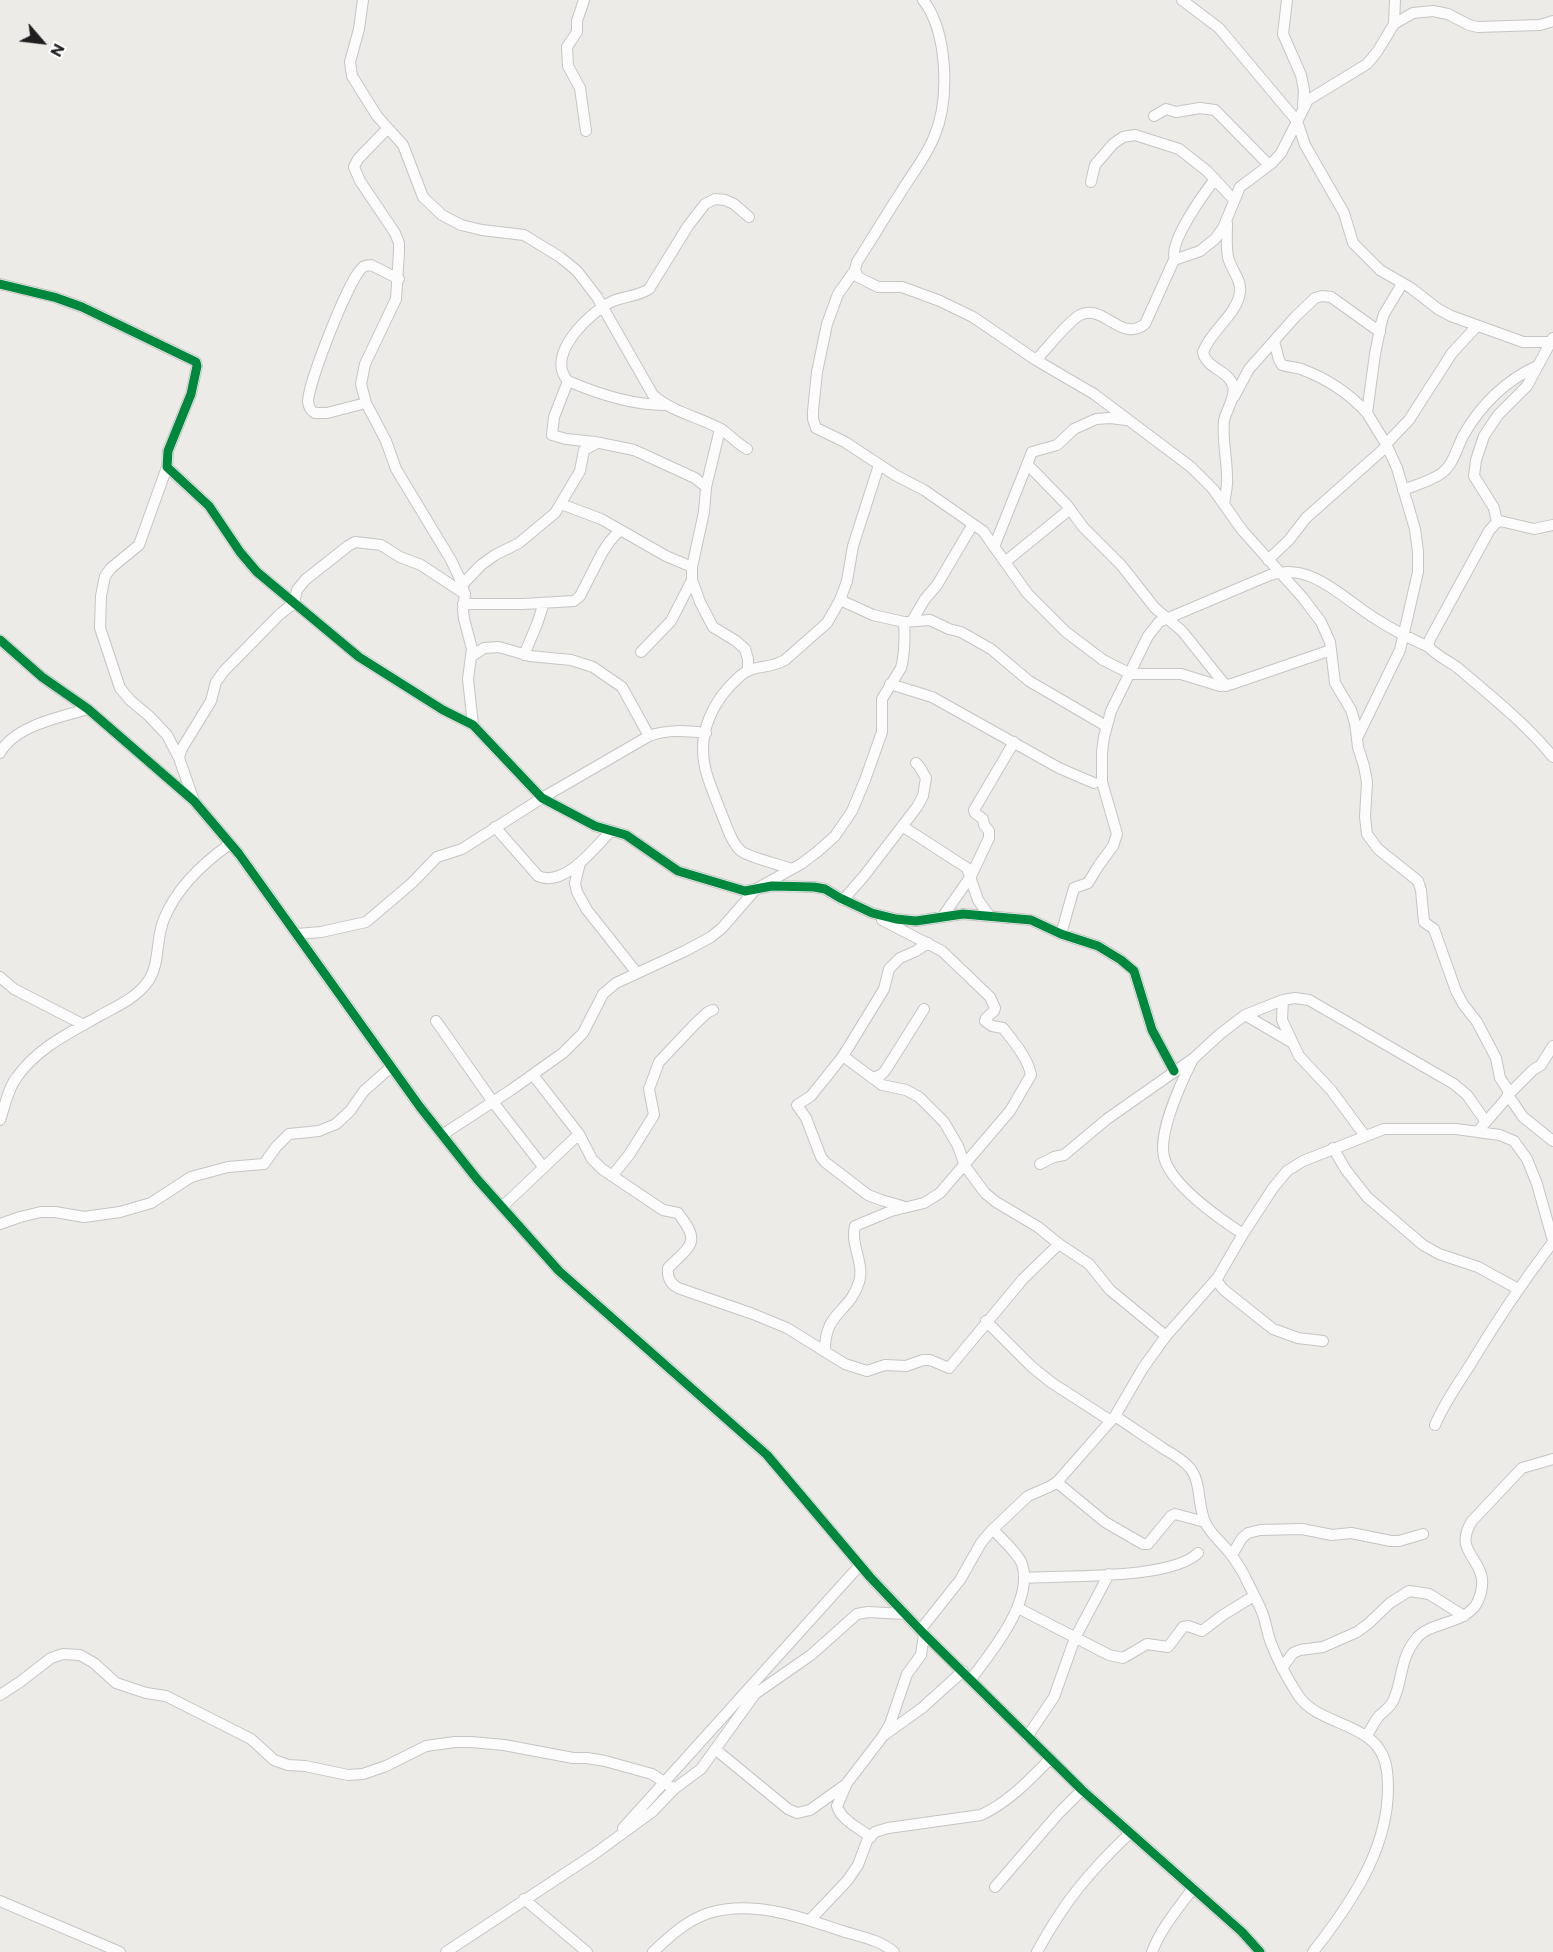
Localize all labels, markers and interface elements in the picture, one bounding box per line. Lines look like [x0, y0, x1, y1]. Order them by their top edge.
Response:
north arrow [12, 12, 72, 72]
text: N [47, 41, 70, 60]

